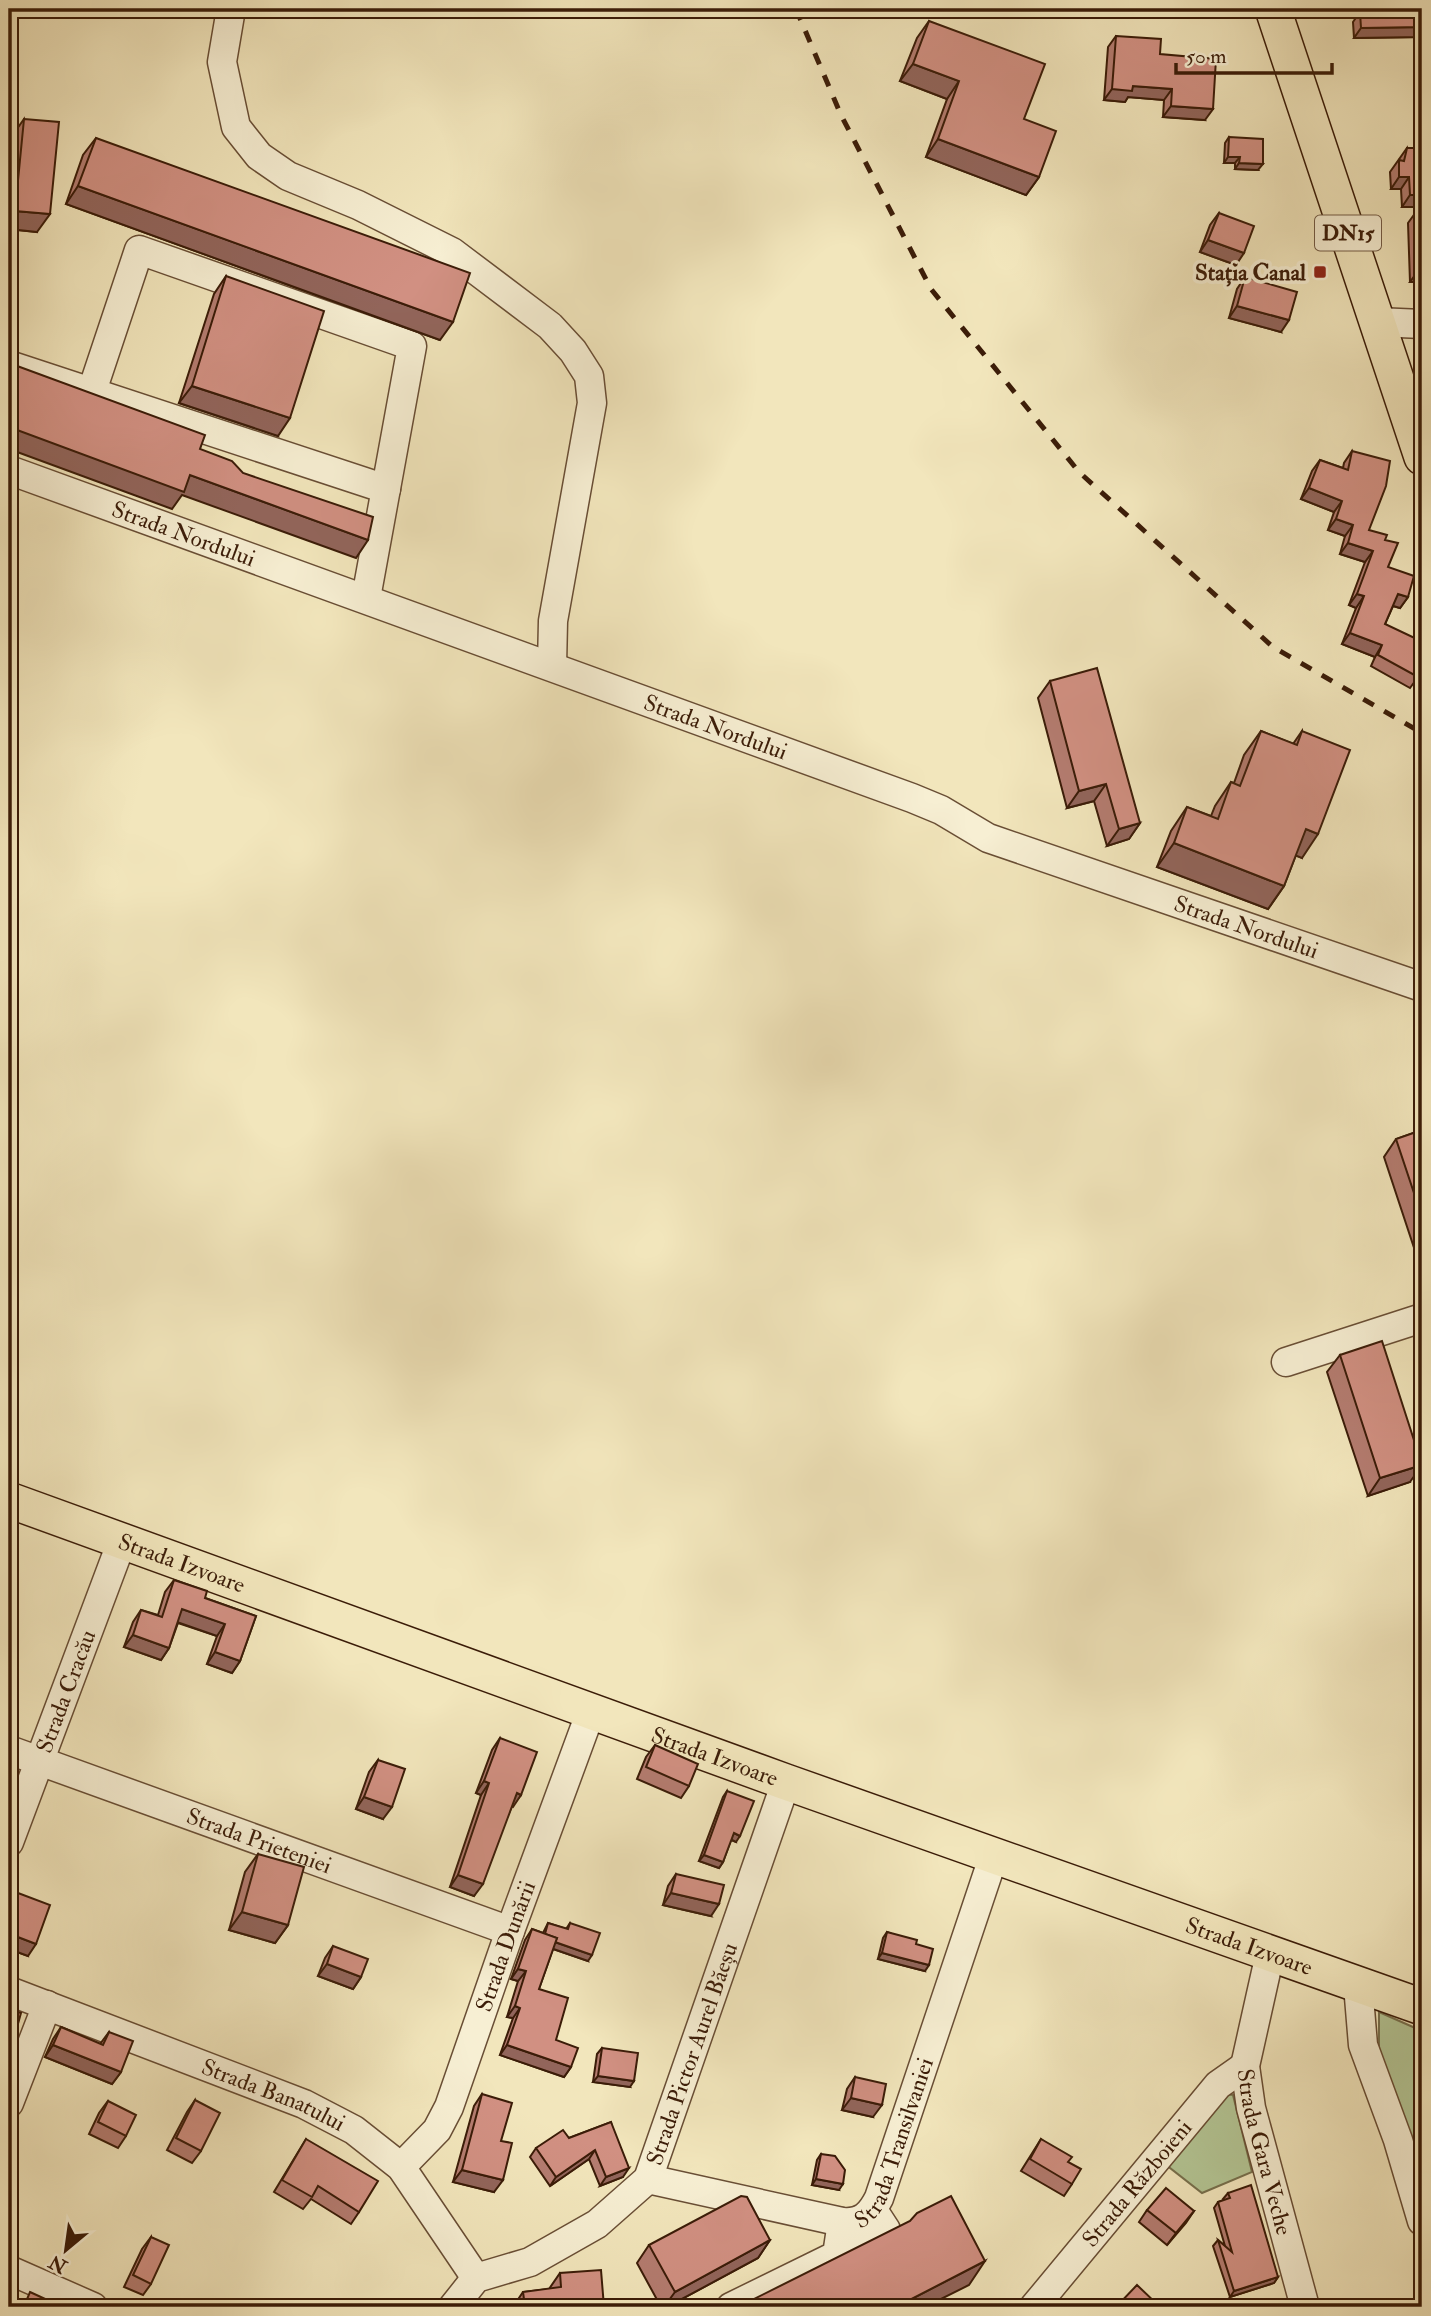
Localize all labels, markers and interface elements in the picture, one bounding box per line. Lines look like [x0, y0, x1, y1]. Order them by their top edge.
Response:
scale bar [1176, 32, 1331, 76]
text: 50 m [1186, 43, 1227, 70]
road number: DN15 [1315, 216, 1381, 250]
place label: Stația Canal [1195, 258, 1307, 287]
marker: Stația Canal [1312, 264, 1328, 280]
street label: Strada Nordului [108, 495, 259, 573]
street label: Strada Nordului [640, 688, 791, 767]
street label: Strada Nordului [1170, 889, 1322, 965]
street label: Strada Izvoare [114, 1527, 250, 1600]
street label: Strada Cracău [30, 1626, 102, 1757]
street label: Strada Izvoare [647, 1720, 782, 1793]
street label: Strada Prieteniei [183, 1801, 335, 1880]
street label: Strada Dunării [469, 1877, 542, 2015]
street label: Strada Izvoare [1182, 1911, 1317, 1982]
street label: Strada Pictor Aurel Băeșu [640, 1939, 744, 2169]
street label: Strada Banatului [197, 2052, 350, 2138]
street label: Strada Transilvaniei [849, 2054, 940, 2235]
street label: Strada Gara Veche [1231, 2067, 1299, 2239]
street label: Strada Războieni [1076, 2114, 1198, 2253]
north arrow [32, 2214, 102, 2284]
text: N [44, 2249, 72, 2279]

